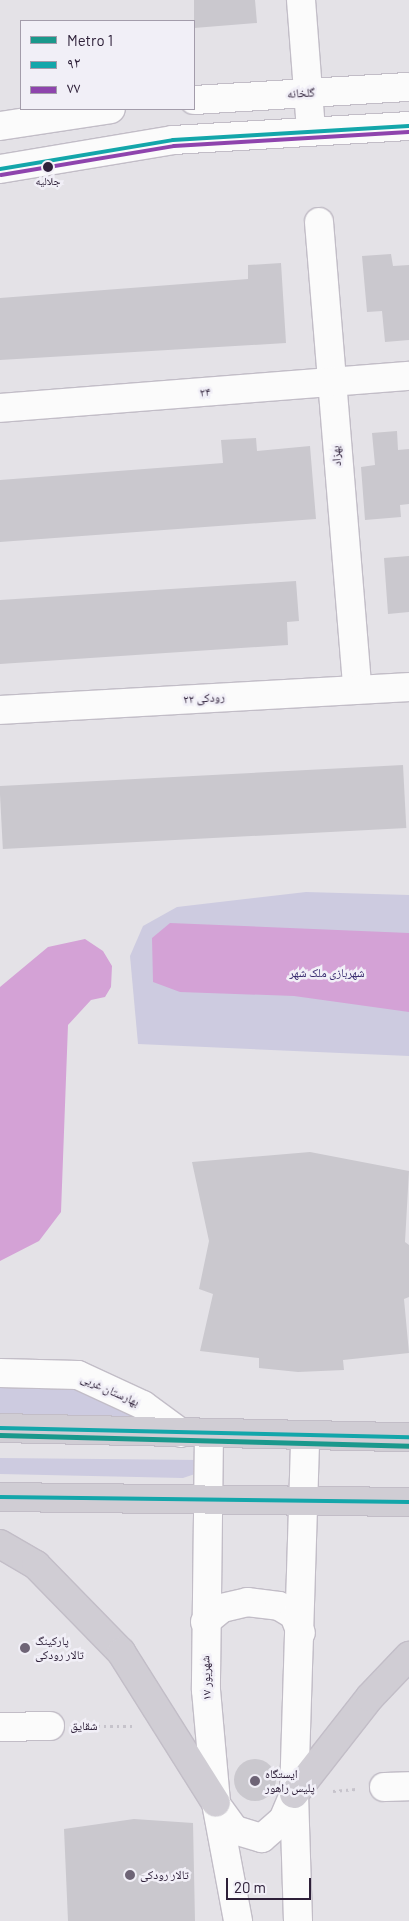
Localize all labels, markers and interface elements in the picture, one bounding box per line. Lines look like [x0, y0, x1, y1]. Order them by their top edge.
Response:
legend [20, 20, 195, 110]
text: Metro 1 [67, 31, 113, 49]
text: ۹۲ [67, 53, 80, 71]
text: ۷۷ [67, 78, 80, 96]
street label: گلخانه [287, 85, 315, 101]
marker: جلالیه [43, 162, 53, 172]
place label: جلالیه [36, 174, 60, 188]
street label: ۲۴ [199, 384, 211, 400]
street label: بهزاد [328, 445, 344, 467]
street label: رودکی ۲۲ [183, 690, 225, 706]
park label: شهربازی ملک شهر [289, 966, 365, 980]
street label: بهارستان غربی [78, 1371, 142, 1409]
place label: پارکینگ تالار رودکی [35, 1634, 84, 1662]
marker: پارکینگ تالار رودکی [19, 1642, 31, 1654]
street label: ۱۷ شهریور [198, 1655, 214, 1701]
street label: شقایق [70, 1719, 98, 1733]
place label: ایستگاه پلیس راهور [265, 1767, 315, 1795]
marker: ایستگاه پلیس راهور [249, 1775, 261, 1787]
place label: تالار رودکی [140, 1868, 189, 1882]
scale bar [229, 1868, 314, 1900]
marker: تالار رودکی [124, 1869, 136, 1881]
text: 20 m [234, 1878, 266, 1896]

